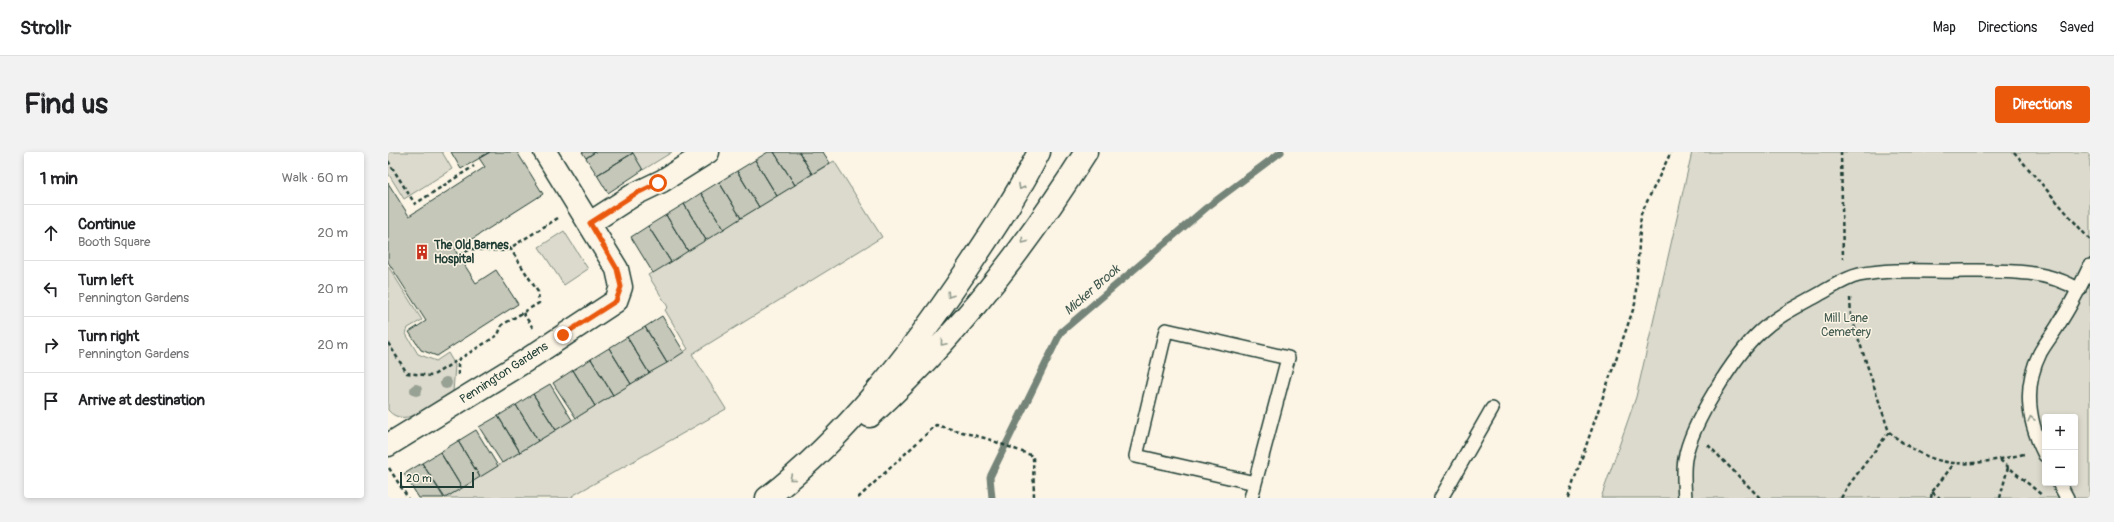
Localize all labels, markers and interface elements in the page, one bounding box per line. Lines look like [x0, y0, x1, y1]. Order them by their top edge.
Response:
text: Strollr [20, 16, 71, 40]
text: Map [1933, 19, 1956, 36]
text: Directions [1978, 19, 2037, 36]
text: Saved [2059, 19, 2094, 36]
button: Directions [1995, 86, 2090, 123]
text: Find us [24, 87, 108, 122]
text: 1 min [40, 168, 78, 189]
text: Walk · 60 m [282, 170, 348, 186]
route start [649, 174, 667, 192]
one-way arrow [1019, 183, 1026, 190]
text: Continue [78, 215, 136, 234]
icon: ahead [40, 222, 62, 244]
text: 20 m [317, 225, 348, 241]
text: Booth Square [78, 234, 151, 250]
one-way arrow [1022, 237, 1029, 244]
place label: The Old Barnes Hospital [433, 238, 509, 267]
building icon: The Old Barnes Hospital [413, 243, 431, 261]
water label: Micker Brook [1061, 260, 1124, 319]
text: Turn left [78, 271, 134, 290]
icon: left [40, 278, 62, 300]
text: 20 m [317, 281, 348, 297]
text: Pennington Gardens [78, 290, 189, 306]
one-way arrow [947, 291, 955, 298]
park label: Mill Lane Cemetery [1821, 311, 1871, 340]
route end [554, 326, 572, 344]
text: Turn right [78, 327, 139, 346]
icon: right [40, 334, 62, 356]
text: 20 m [317, 337, 348, 353]
street label: Pennington Gardens [457, 338, 552, 407]
one-way arrow [941, 339, 948, 346]
text: Pennington Gardens [78, 346, 189, 362]
icon: arrive [40, 390, 62, 412]
text: Arrive at destination [78, 391, 205, 410]
map controls [2042, 414, 2078, 486]
button: + [2042, 414, 2078, 450]
one-way arrow [2028, 416, 2036, 422]
button: − [2042, 450, 2078, 486]
scale bar [400, 470, 474, 489]
text: 20 m [406, 472, 432, 485]
one-way arrow [790, 473, 797, 480]

